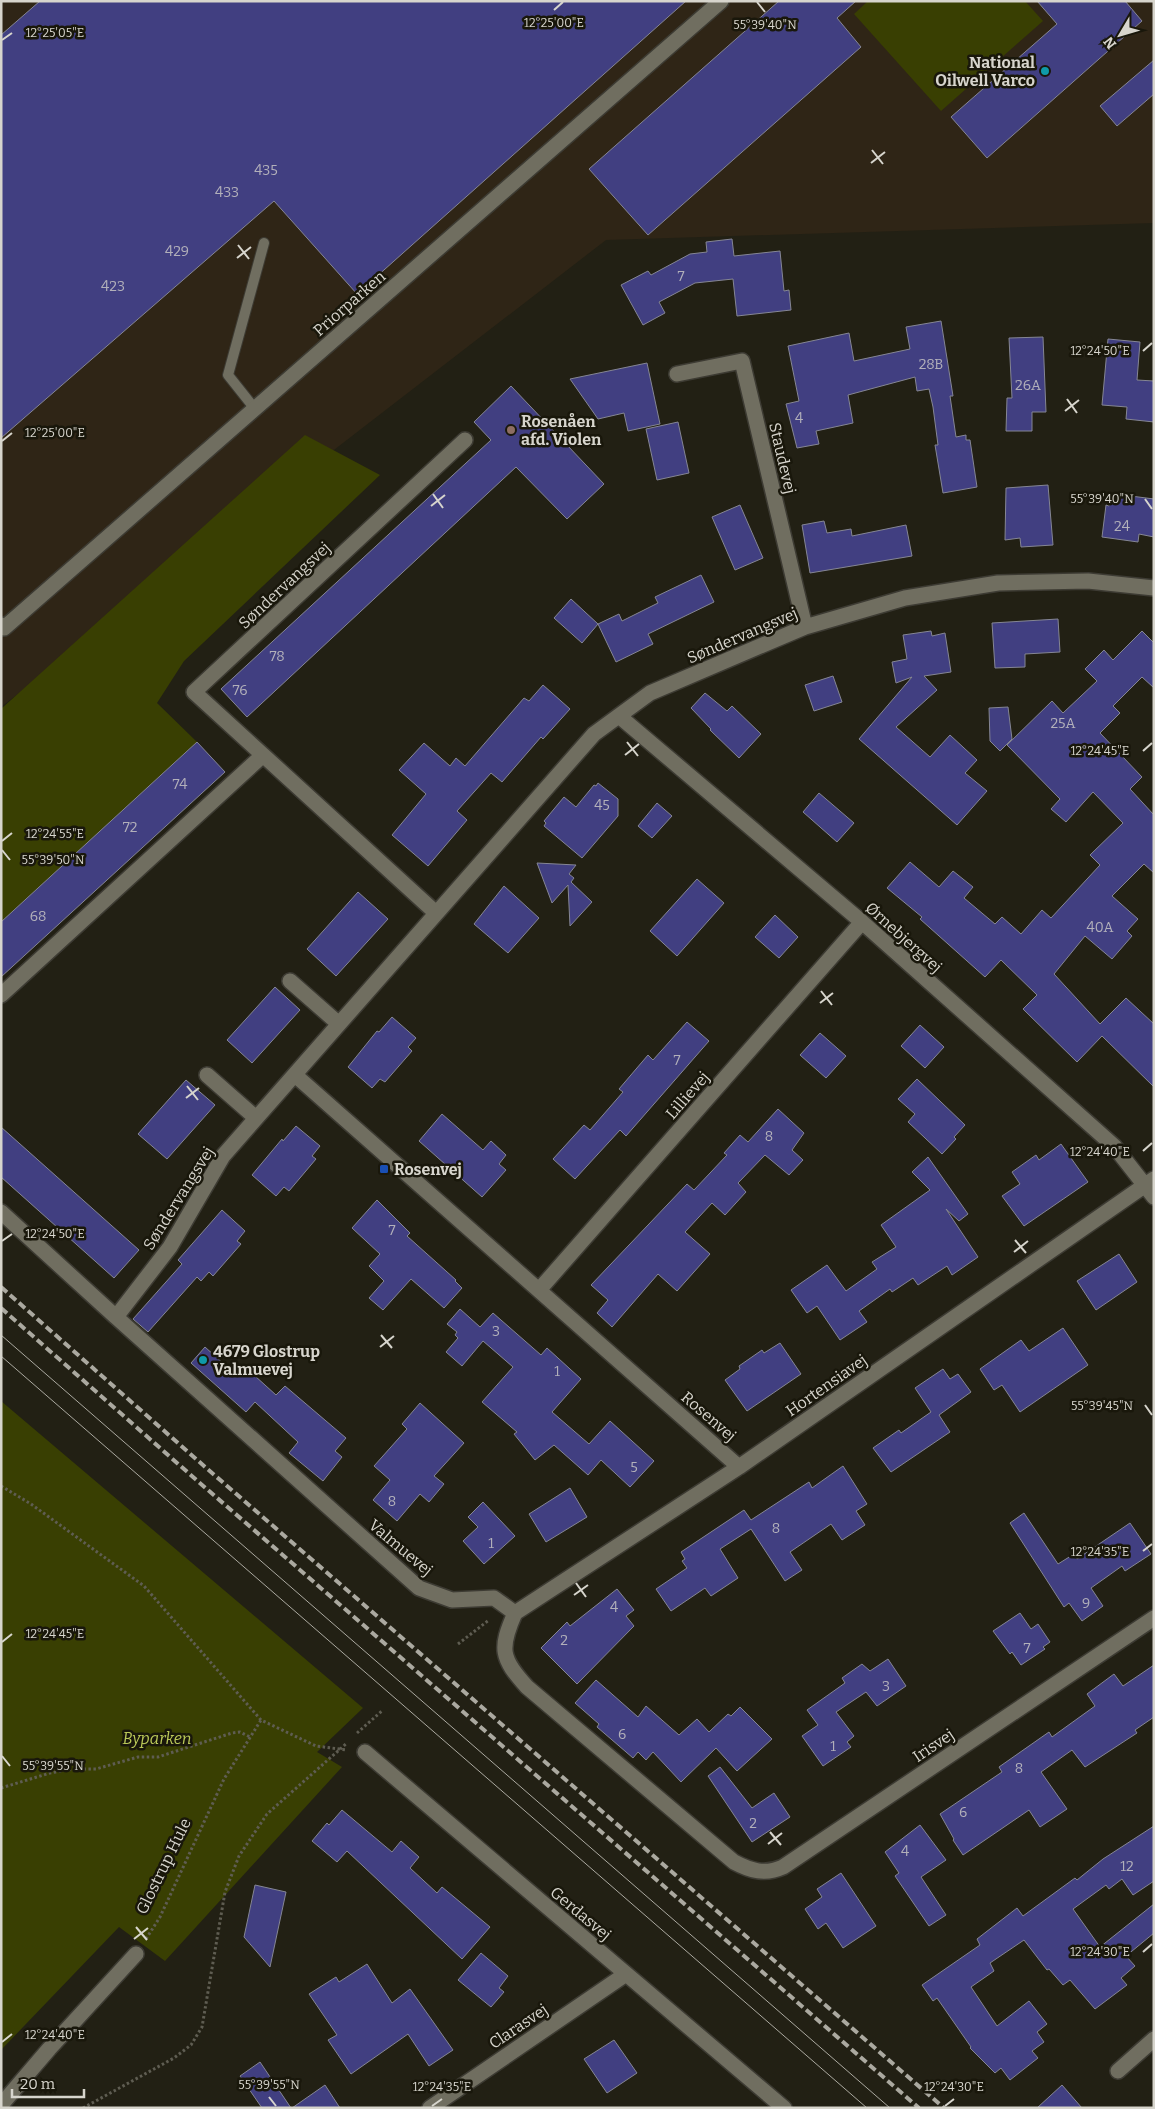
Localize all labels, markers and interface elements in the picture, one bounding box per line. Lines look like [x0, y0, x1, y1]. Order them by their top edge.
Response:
north arrow [1095, 10, 1145, 60]
text: 12°25'00"E [524, 16, 584, 30]
text: 55°39'40"N [733, 18, 797, 32]
text: 12°25'05"E [26, 26, 84, 40]
text: N [1100, 33, 1120, 52]
place label: National Oilwell Varco [935, 53, 1035, 90]
marker: National Oilwell Varco [1039, 65, 1051, 77]
house number: 435 [254, 162, 278, 179]
house number: 433 [215, 184, 239, 201]
house number: 429 [165, 243, 189, 260]
street label: Priorparken [309, 267, 389, 340]
house number: 7 [677, 268, 685, 285]
house number: 423 [101, 278, 125, 295]
text: 12°24'50"E [1070, 344, 1130, 358]
house number: 28B [919, 356, 943, 373]
house number: 26A [1015, 377, 1041, 394]
house number: 4 [795, 410, 803, 427]
place label: Rosenåen afd. Violen [521, 412, 602, 449]
street label: Staudevej [765, 421, 800, 496]
marker: Rosenåen afd. Violen [505, 424, 517, 436]
text: 12°25'00"E [25, 426, 85, 440]
text: 55°39'40"N [1070, 492, 1134, 506]
house number: 24 [1114, 518, 1130, 535]
street label: Søndervangsvej [235, 538, 334, 633]
street label: Søndervangsvej [684, 604, 800, 667]
house number: 78 [269, 648, 285, 665]
house number: 76 [232, 682, 248, 699]
house number: 25A [1050, 715, 1076, 732]
text: 12°24'45"E [1071, 744, 1129, 758]
house number: 74 [172, 776, 188, 793]
house number: 45 [594, 797, 610, 814]
house number: 72 [123, 819, 137, 836]
text: 12°24'55"E [26, 827, 84, 841]
text: 55°39'50"N [22, 853, 85, 867]
street label: Ørnebjergvej [862, 898, 946, 977]
house number: 68 [30, 908, 46, 925]
house number: 40A [1086, 919, 1114, 936]
house number: 7 [673, 1052, 681, 1069]
street label: Lillievej [662, 1068, 713, 1123]
house number: 8 [765, 1128, 773, 1145]
street label: Søndervangsvej [139, 1143, 218, 1253]
text: 12°24'40"E [1070, 1145, 1130, 1159]
place label: Rosenvej [394, 1160, 462, 1179]
marker: Rosenvej [378, 1163, 390, 1175]
house number: 7 [388, 1222, 396, 1239]
text: 12°24'50"E [25, 1227, 85, 1241]
house number: 3 [492, 1323, 500, 1340]
place label: 4679 Glostrup Valmuevej [213, 1342, 320, 1379]
street label: Hortensiavej [782, 1350, 871, 1420]
marker: 4679 Glostrup Valmuevej [197, 1354, 209, 1366]
house number: 1 [554, 1363, 560, 1380]
street label: Rosenvej [677, 1387, 740, 1445]
text: 55°39'45"N [1071, 1399, 1134, 1413]
house number: 5 [630, 1459, 638, 1476]
house number: 8 [388, 1493, 396, 1510]
street label: Valmuevej [365, 1515, 437, 1580]
house number: 8 [772, 1520, 780, 1537]
house number: 1 [488, 1535, 494, 1552]
text: 12°24'35"E [1071, 1545, 1129, 1559]
house number: 9 [1082, 1595, 1090, 1612]
house number: 4 [610, 1599, 618, 1616]
text: 12°24'45"E [26, 1627, 84, 1641]
house number: 2 [560, 1632, 568, 1649]
house number: 7 [1023, 1640, 1031, 1657]
house number: 3 [882, 1678, 890, 1695]
street label: Irisvej [909, 1725, 957, 1766]
house number: 6 [618, 1726, 626, 1743]
park label: Byparken [123, 1729, 191, 1748]
house number: 1 [830, 1738, 836, 1755]
text: 55°39'55"N [22, 1759, 84, 1773]
house number: 8 [1015, 1760, 1023, 1777]
house number: 6 [959, 1804, 967, 1821]
street label: Glostrup Hule [132, 1815, 195, 1917]
house number: 2 [749, 1815, 757, 1832]
house number: 4 [901, 1843, 909, 1860]
house number: 12 [1120, 1858, 1134, 1875]
street label: Gerdasvej [546, 1882, 615, 1944]
text: 12°24'30"E [1070, 1945, 1130, 1959]
street label: Clarasvej [485, 2000, 551, 2053]
text: 12°24'40"E [25, 2028, 85, 2042]
scale bar [12, 2066, 85, 2098]
text: 20 m [20, 2075, 56, 2093]
text: 55°39'55"N [238, 2078, 300, 2092]
text: 12°24'35"E [413, 2080, 471, 2094]
text: 12°24'30"E [924, 2080, 984, 2094]

